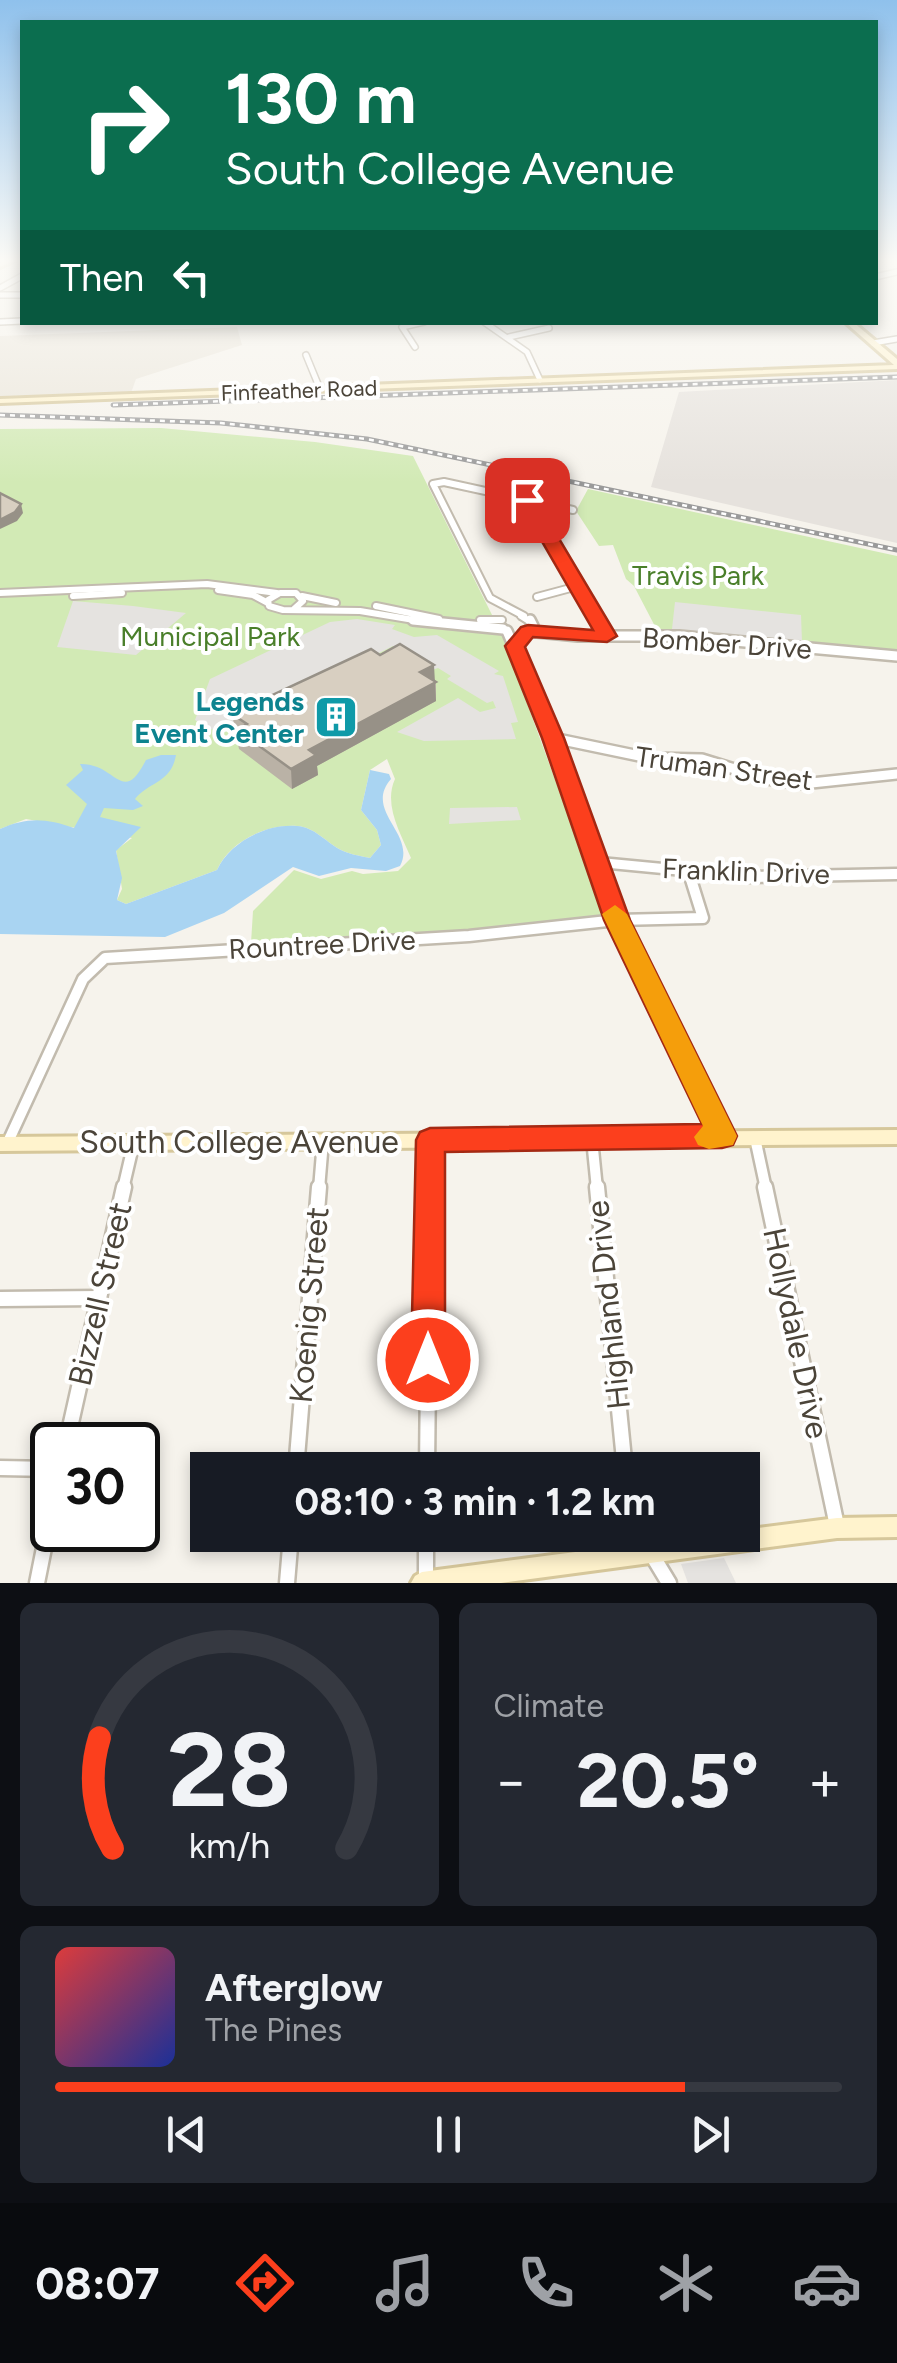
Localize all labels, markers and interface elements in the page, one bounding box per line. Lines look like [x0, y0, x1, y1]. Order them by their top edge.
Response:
text: 130 m [225, 56, 417, 141]
icon: right [60, 60, 190, 190]
text: South College Avenue [225, 141, 674, 195]
icon: left [164, 250, 219, 305]
text: Then [60, 255, 144, 301]
street label: Finfeather Road [220, 374, 378, 407]
pin [485, 458, 570, 543]
icon: arrive [500, 473, 555, 528]
park label: Travis Park [632, 558, 764, 592]
park label: Municipal Park [120, 619, 301, 653]
street label: Bomber Drive [641, 620, 813, 666]
place label: Legends Event Center [134, 684, 304, 750]
building icon: Legends Event Center [313, 694, 359, 740]
street label: Truman Street [633, 739, 815, 797]
street label: Franklin Drive [662, 851, 830, 891]
street label: Rountree Drive [228, 922, 416, 966]
street label: South College Avenue [79, 1123, 399, 1161]
street label: Bizzell Street [60, 1198, 140, 1390]
street label: Highland Drive [578, 1199, 638, 1411]
street label: Koenig Street [281, 1205, 337, 1405]
street label: Hollydale Drive [755, 1224, 837, 1442]
position arrow [376, 1308, 480, 1412]
speed limit sign: 30 [30, 1422, 160, 1552]
text: 08:10 · 3 min · 1.2 km [295, 1479, 655, 1525]
text: Climate [494, 1687, 604, 1725]
text: 28 [167, 1707, 291, 1832]
text: 20.5° [576, 1736, 759, 1826]
text: − [494, 1748, 528, 1814]
text: + [808, 1748, 842, 1814]
text: km/h [188, 1824, 270, 1867]
text: Afterglow [205, 1965, 383, 2011]
text: The Pines [205, 2011, 342, 2049]
icon: previous [159, 2107, 214, 2162]
icon: pause [421, 2107, 476, 2162]
icon: next [683, 2107, 738, 2162]
icon: directions [230, 2248, 300, 2318]
icon: music [370, 2248, 440, 2318]
icon: phone [511, 2248, 581, 2318]
icon: climate [651, 2248, 721, 2318]
icon: car [792, 2248, 862, 2318]
text: 08:07 [35, 2256, 160, 2310]

